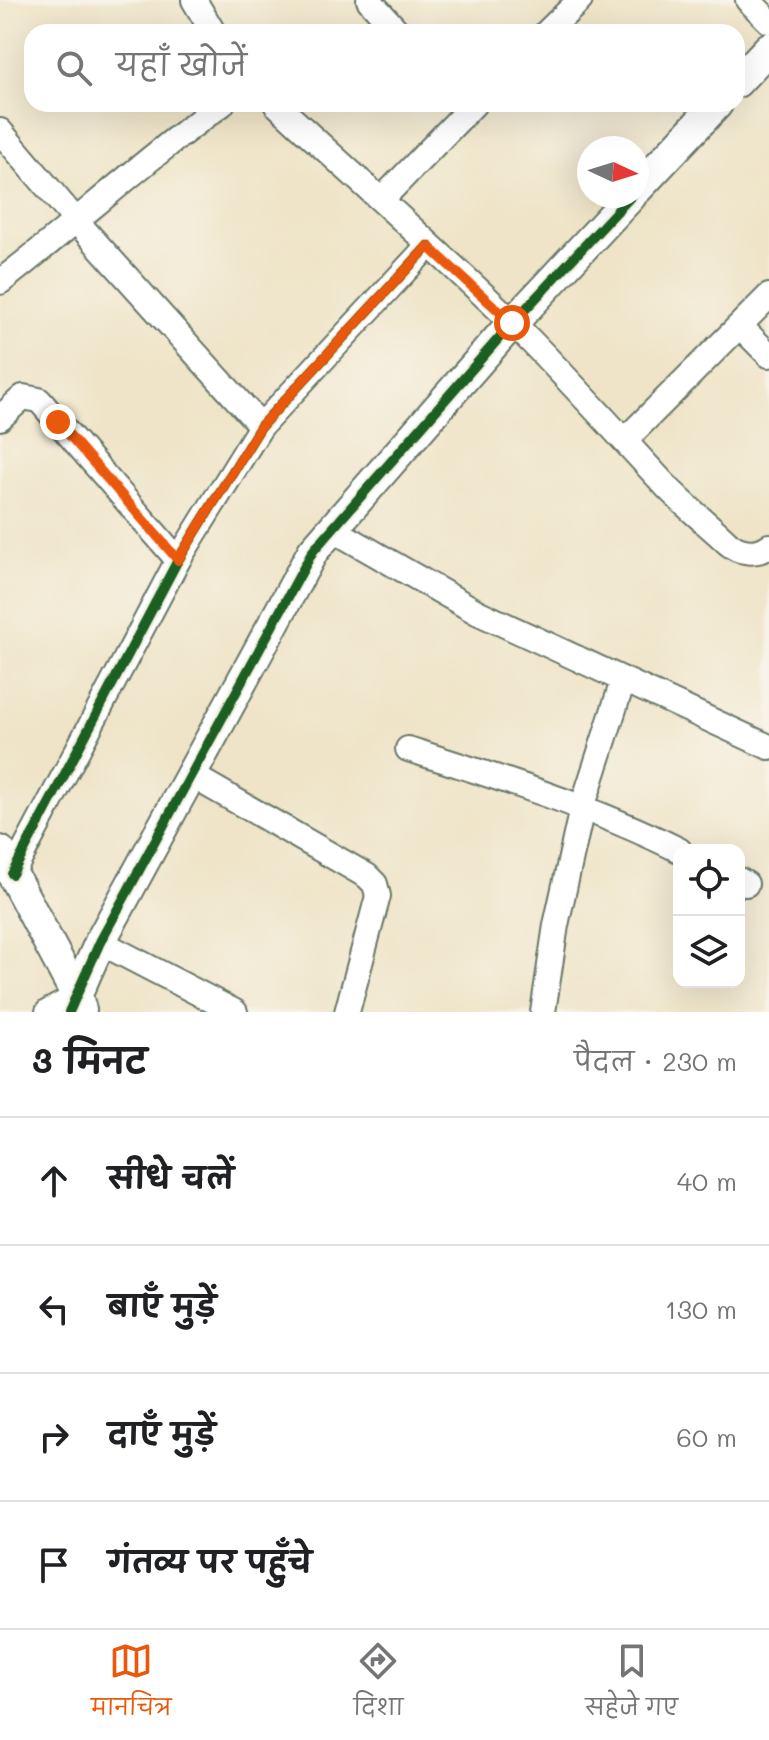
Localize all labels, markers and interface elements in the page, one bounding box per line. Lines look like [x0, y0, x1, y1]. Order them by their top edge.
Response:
search box [24, 24, 745, 112]
text: यहाँ खोजें [116, 44, 247, 84]
icon: search [52, 46, 96, 90]
north arrow [577, 136, 649, 208]
route start [494, 305, 530, 341]
route end [40, 404, 76, 440]
map controls [673, 844, 745, 988]
button: locate [673, 844, 745, 916]
button: layers [673, 916, 745, 988]
text: 3 मिनट [32, 1037, 147, 1082]
text: पैदल · 230 m [574, 1044, 737, 1078]
text: सीधे चलें [108, 1157, 234, 1197]
icon: ahead [32, 1159, 76, 1203]
text: 40 m [677, 1164, 737, 1198]
text: बाएँ मुड़ें [108, 1285, 216, 1325]
icon: left [32, 1287, 76, 1331]
text: 130 m [665, 1292, 737, 1326]
text: दाएँ मुड़ें [108, 1413, 216, 1453]
icon: right [32, 1415, 76, 1459]
text: 60 m [676, 1420, 737, 1454]
text: गंतव्य पर पहुँचे [108, 1541, 312, 1581]
icon: arrive [32, 1543, 76, 1587]
tab: मानचित्र [91, 1639, 172, 1732]
tab: दिशा [353, 1639, 403, 1732]
tab: सहेजे गए [585, 1639, 678, 1732]

